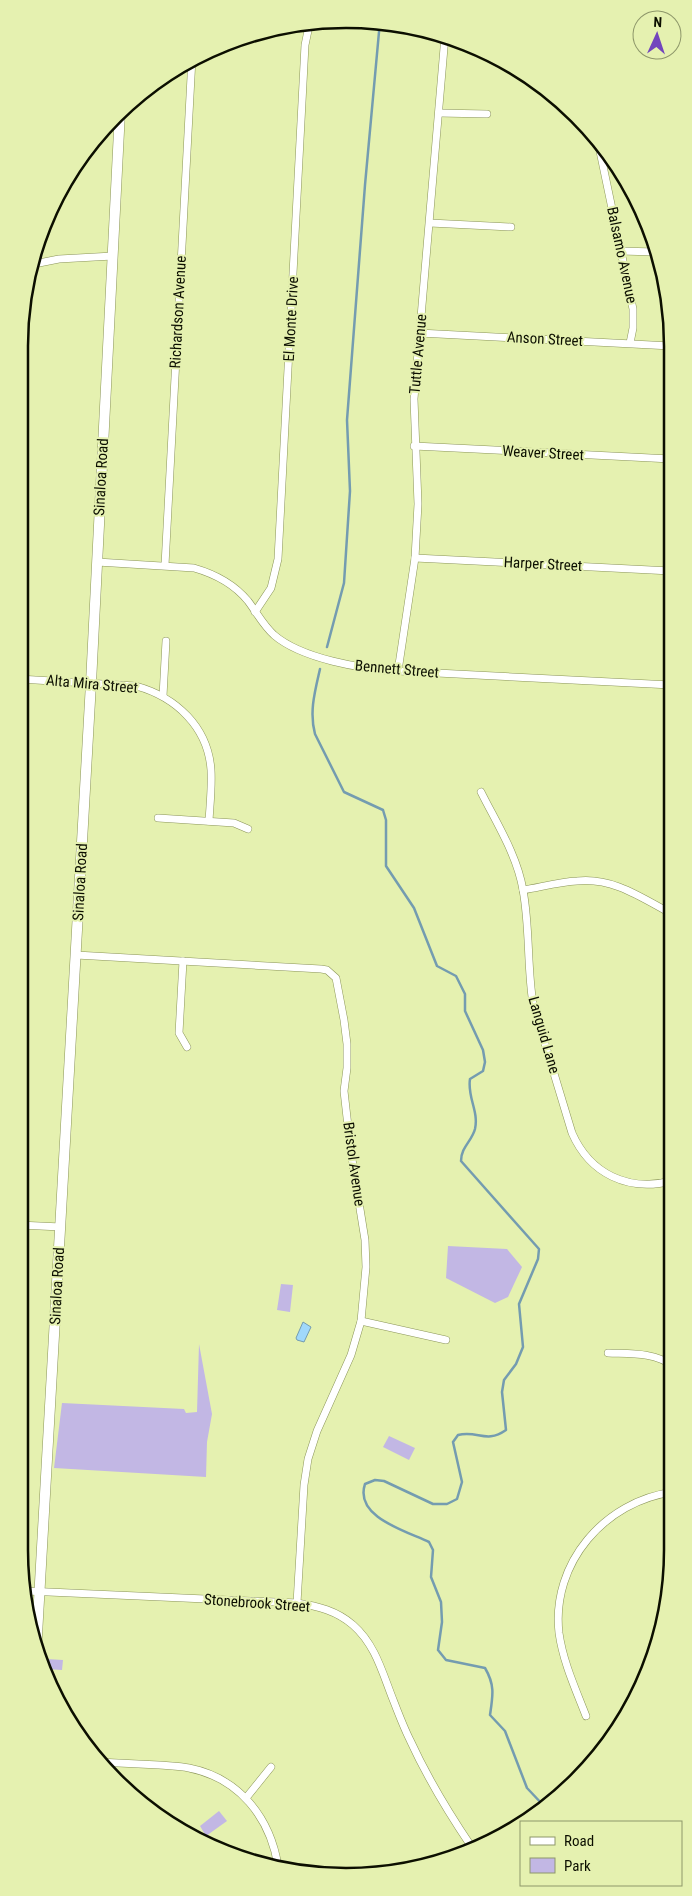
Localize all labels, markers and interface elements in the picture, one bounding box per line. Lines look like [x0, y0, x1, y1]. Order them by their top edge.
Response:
north arrow [632, 10, 682, 60]
text: N [653, 14, 662, 30]
street label: Balsamo Avenue [603, 205, 641, 305]
street label: Richardson Avenue [166, 255, 190, 369]
street label: El Monte Drive [280, 276, 302, 362]
street label: Tuttle Avenue [406, 313, 430, 395]
street label: Anson Street [507, 328, 583, 350]
street label: Sinaloa Road [90, 438, 112, 516]
street label: Weaver Street [502, 442, 584, 464]
street label: Harper Street [503, 553, 583, 575]
street label: Bennett Street [354, 656, 440, 682]
street label: Alta Mira Street [45, 671, 139, 697]
street label: Sinaloa Road [69, 843, 91, 921]
street label: Languid Lane [524, 994, 564, 1076]
street label: Bristol Avenue [339, 1121, 369, 1207]
street label: Sinaloa Road [46, 1247, 68, 1325]
street label: Stonebrook Street [203, 1590, 311, 1616]
legend [520, 1821, 682, 1886]
text: Road [564, 1832, 594, 1850]
text: Park [564, 1857, 591, 1875]

